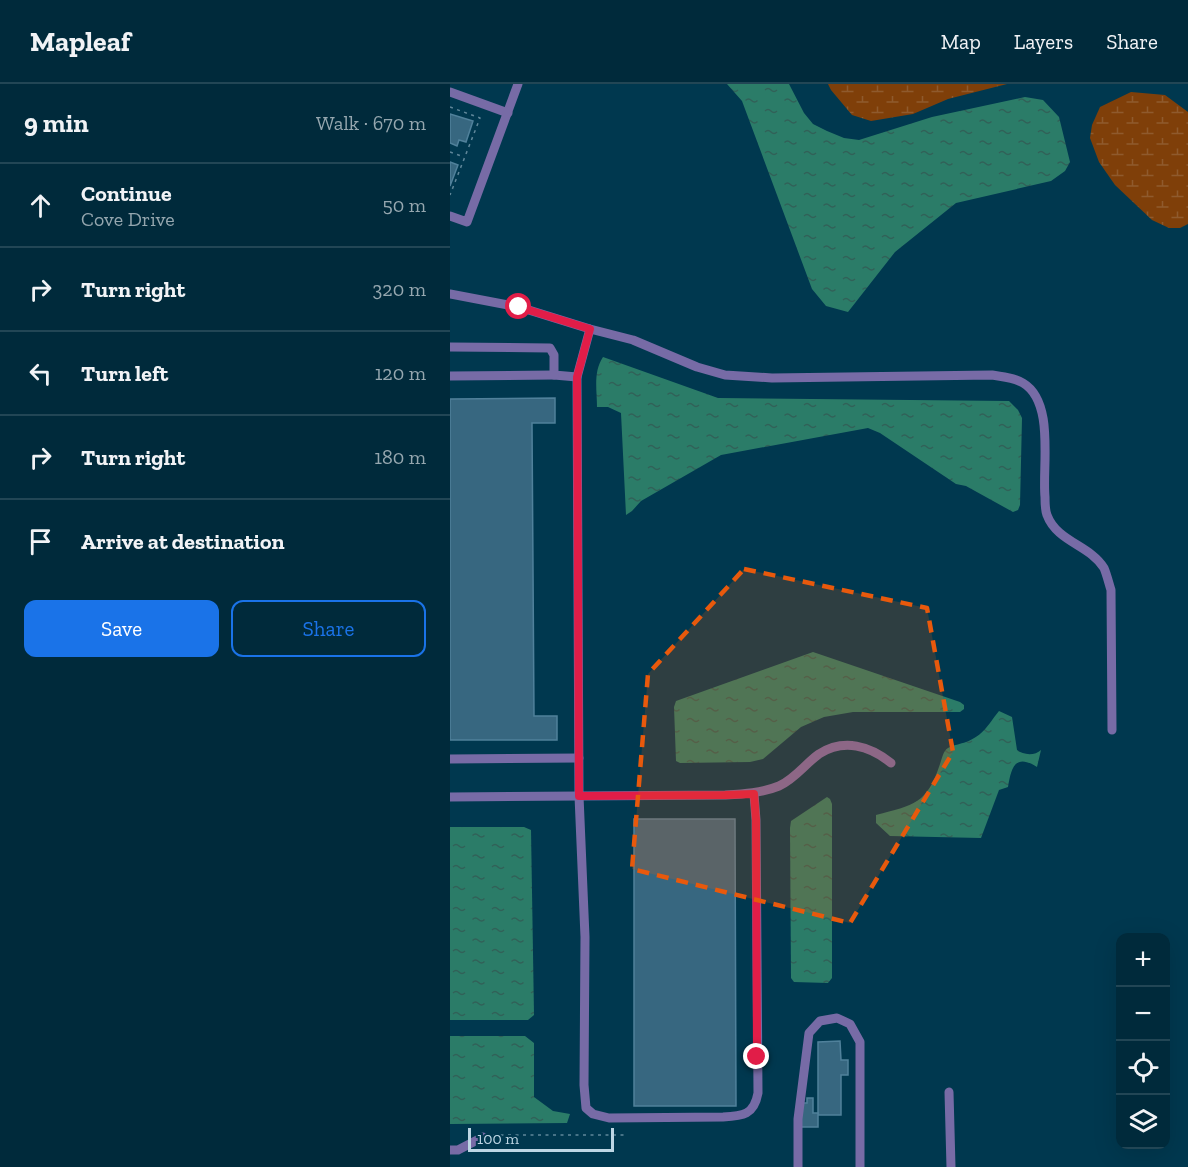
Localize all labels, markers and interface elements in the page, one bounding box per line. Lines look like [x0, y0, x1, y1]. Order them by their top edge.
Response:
text: Mapleaf [30, 25, 130, 58]
text: Map [941, 29, 981, 54]
text: Layers [1014, 29, 1073, 54]
text: Share [1106, 29, 1158, 54]
text: 9 min [24, 107, 89, 139]
text: Walk · 670 m [316, 111, 426, 135]
text: Continue [81, 180, 172, 207]
icon: ahead [24, 189, 57, 222]
text: 50 m [382, 193, 426, 217]
text: Cove Drive [81, 207, 175, 231]
icon: right [24, 273, 57, 306]
text: Turn right [81, 276, 185, 303]
text: 320 m [373, 277, 426, 301]
route start [505, 293, 531, 319]
icon: left [24, 357, 57, 390]
text: Turn left [81, 360, 168, 387]
text: 120 m [375, 361, 426, 385]
icon: right [24, 441, 57, 474]
text: Turn right [81, 444, 185, 471]
text: 180 m [374, 445, 426, 469]
icon: arrive [24, 525, 57, 558]
text: Arrive at destination [81, 528, 284, 555]
button: Save [24, 600, 219, 657]
button: Share [231, 600, 426, 657]
map controls [1116, 933, 1170, 1149]
button: + [1116, 933, 1170, 987]
button: − [1116, 987, 1170, 1041]
button: locate [1116, 1041, 1170, 1095]
route end [743, 1043, 769, 1069]
button: layers [1116, 1095, 1170, 1149]
scale bar [468, 1125, 614, 1152]
text: 100 m [477, 1129, 519, 1148]

